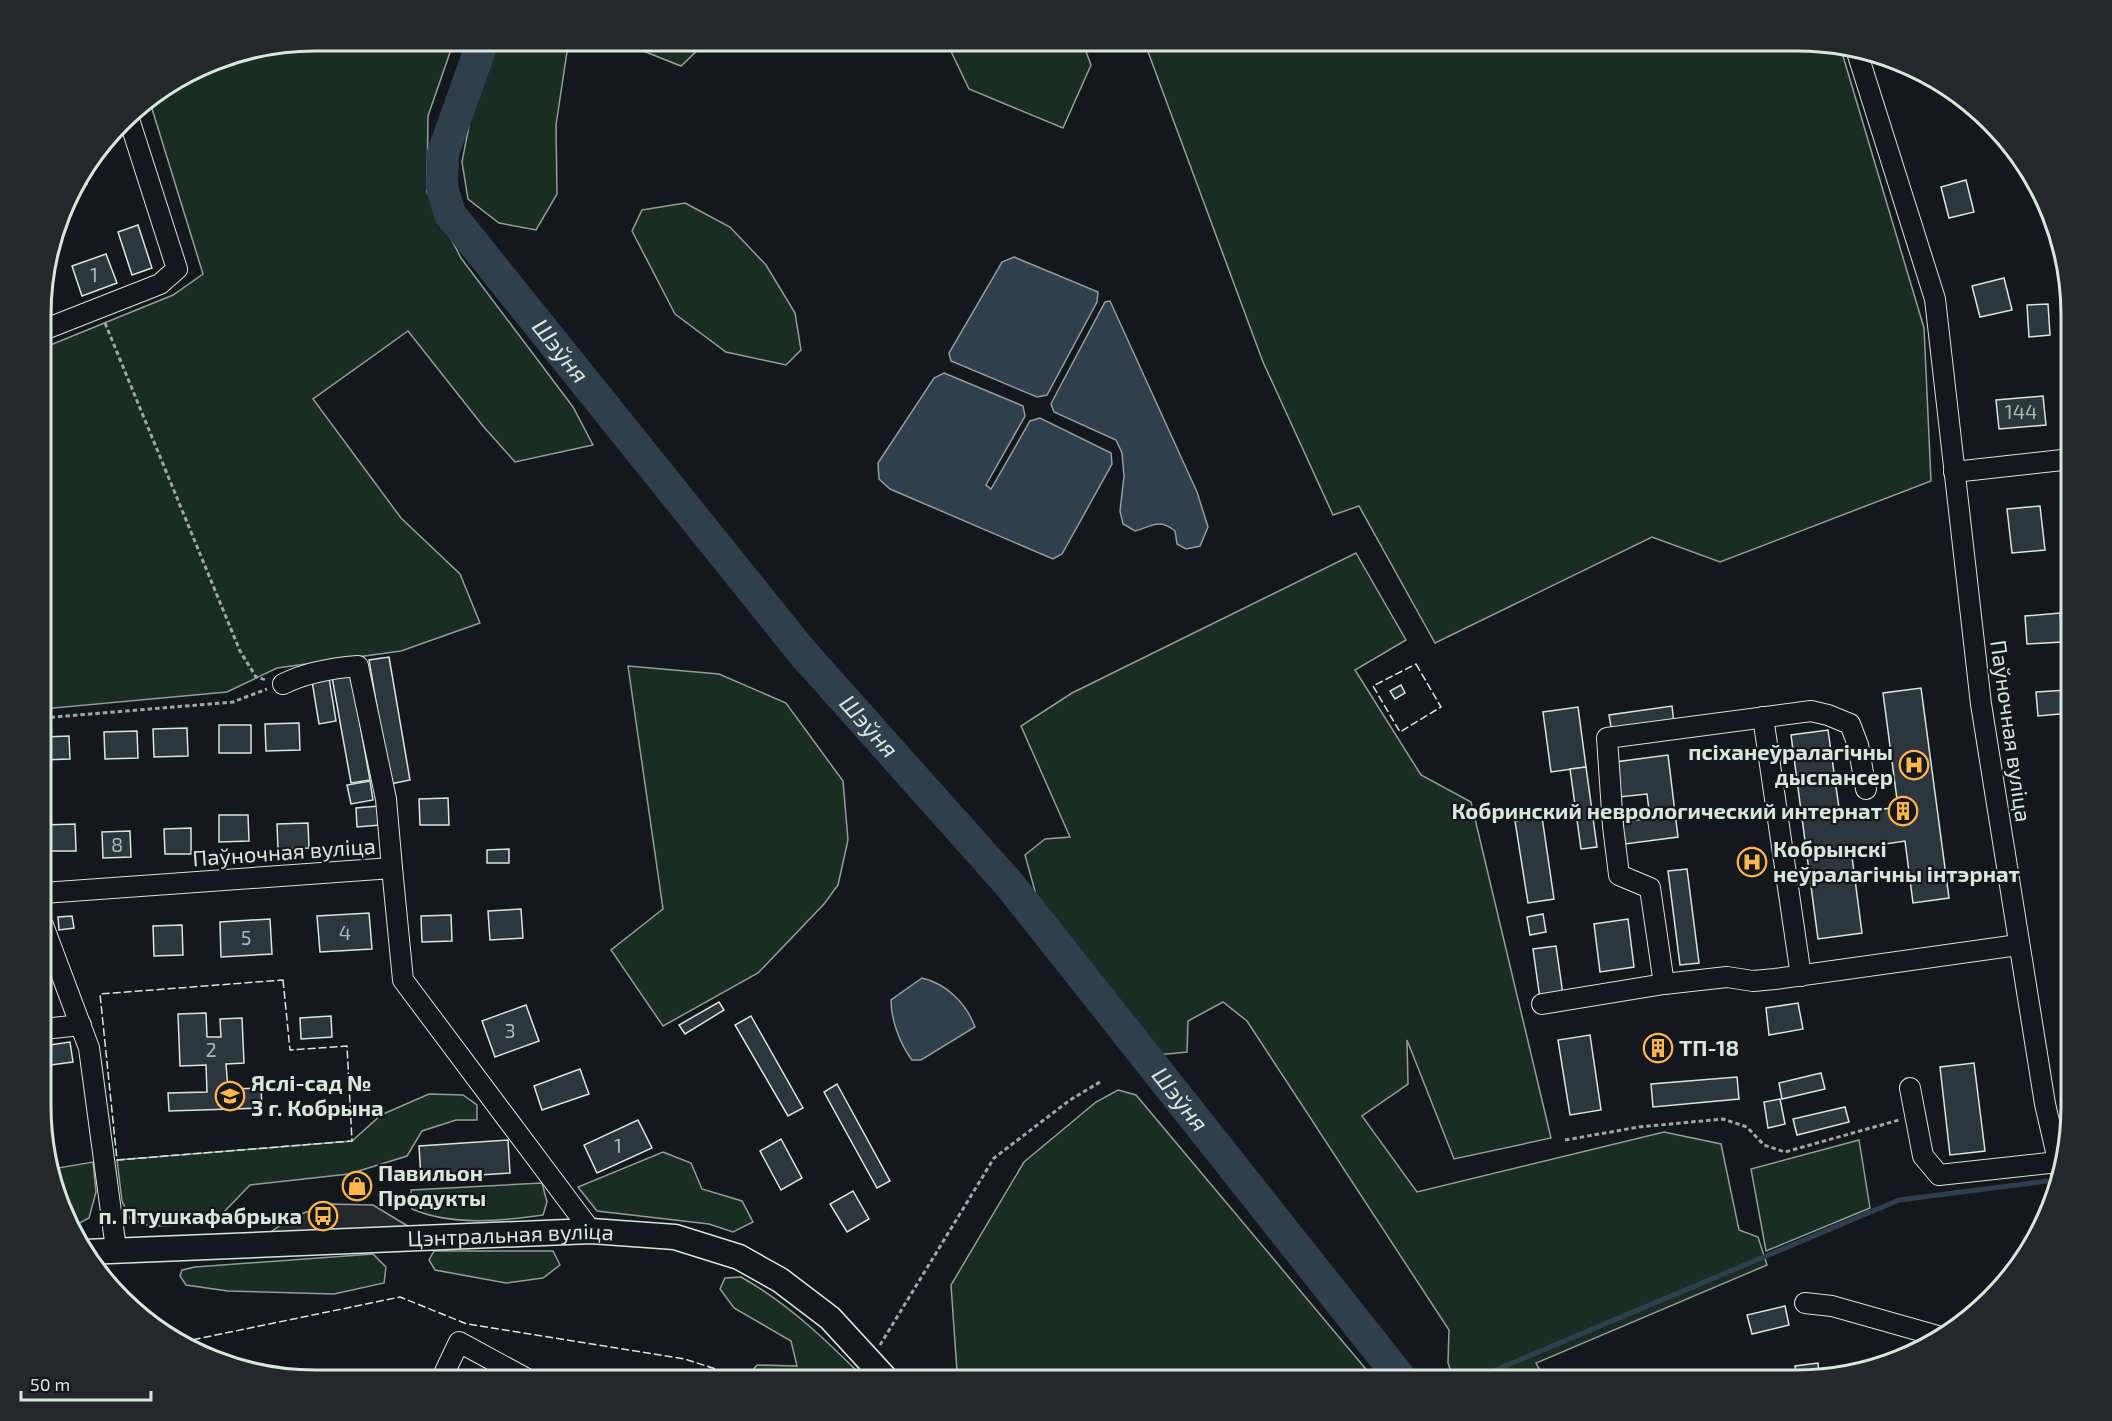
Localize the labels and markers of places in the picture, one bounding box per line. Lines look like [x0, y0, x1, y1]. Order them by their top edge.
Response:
place label: псіханеўралагічны дыспансер [1688, 738, 1893, 789]
hospital icon: псіханеўралагічны дыспансер [1898, 749, 1930, 781]
building icon: Кобринский неврологический интернат [1887, 795, 1919, 827]
place label: Кобринский неврологический интернат [1451, 797, 1882, 823]
place label: Кобрынскі неўралагічны інтэрнат [1773, 835, 2020, 886]
hospital icon: Кобрынскі неўралагічны інтэрнат [1736, 846, 1768, 878]
building icon: ТП-18 [1642, 1032, 1674, 1064]
place label: ТП-18 [1679, 1034, 1739, 1060]
place label: Яслі-сад № 3 г. Кобрына [251, 1069, 384, 1120]
school or university icon: Яслі-сад № 3 г. Кобрына [214, 1080, 246, 1112]
place label: Павильон Продукты [378, 1159, 486, 1210]
shop icon: Павильон Продукты [341, 1170, 373, 1202]
bus stop icon: п. Птушкафабрыка [307, 1200, 339, 1232]
place label: п. Птушкафабрыка [98, 1202, 302, 1228]

